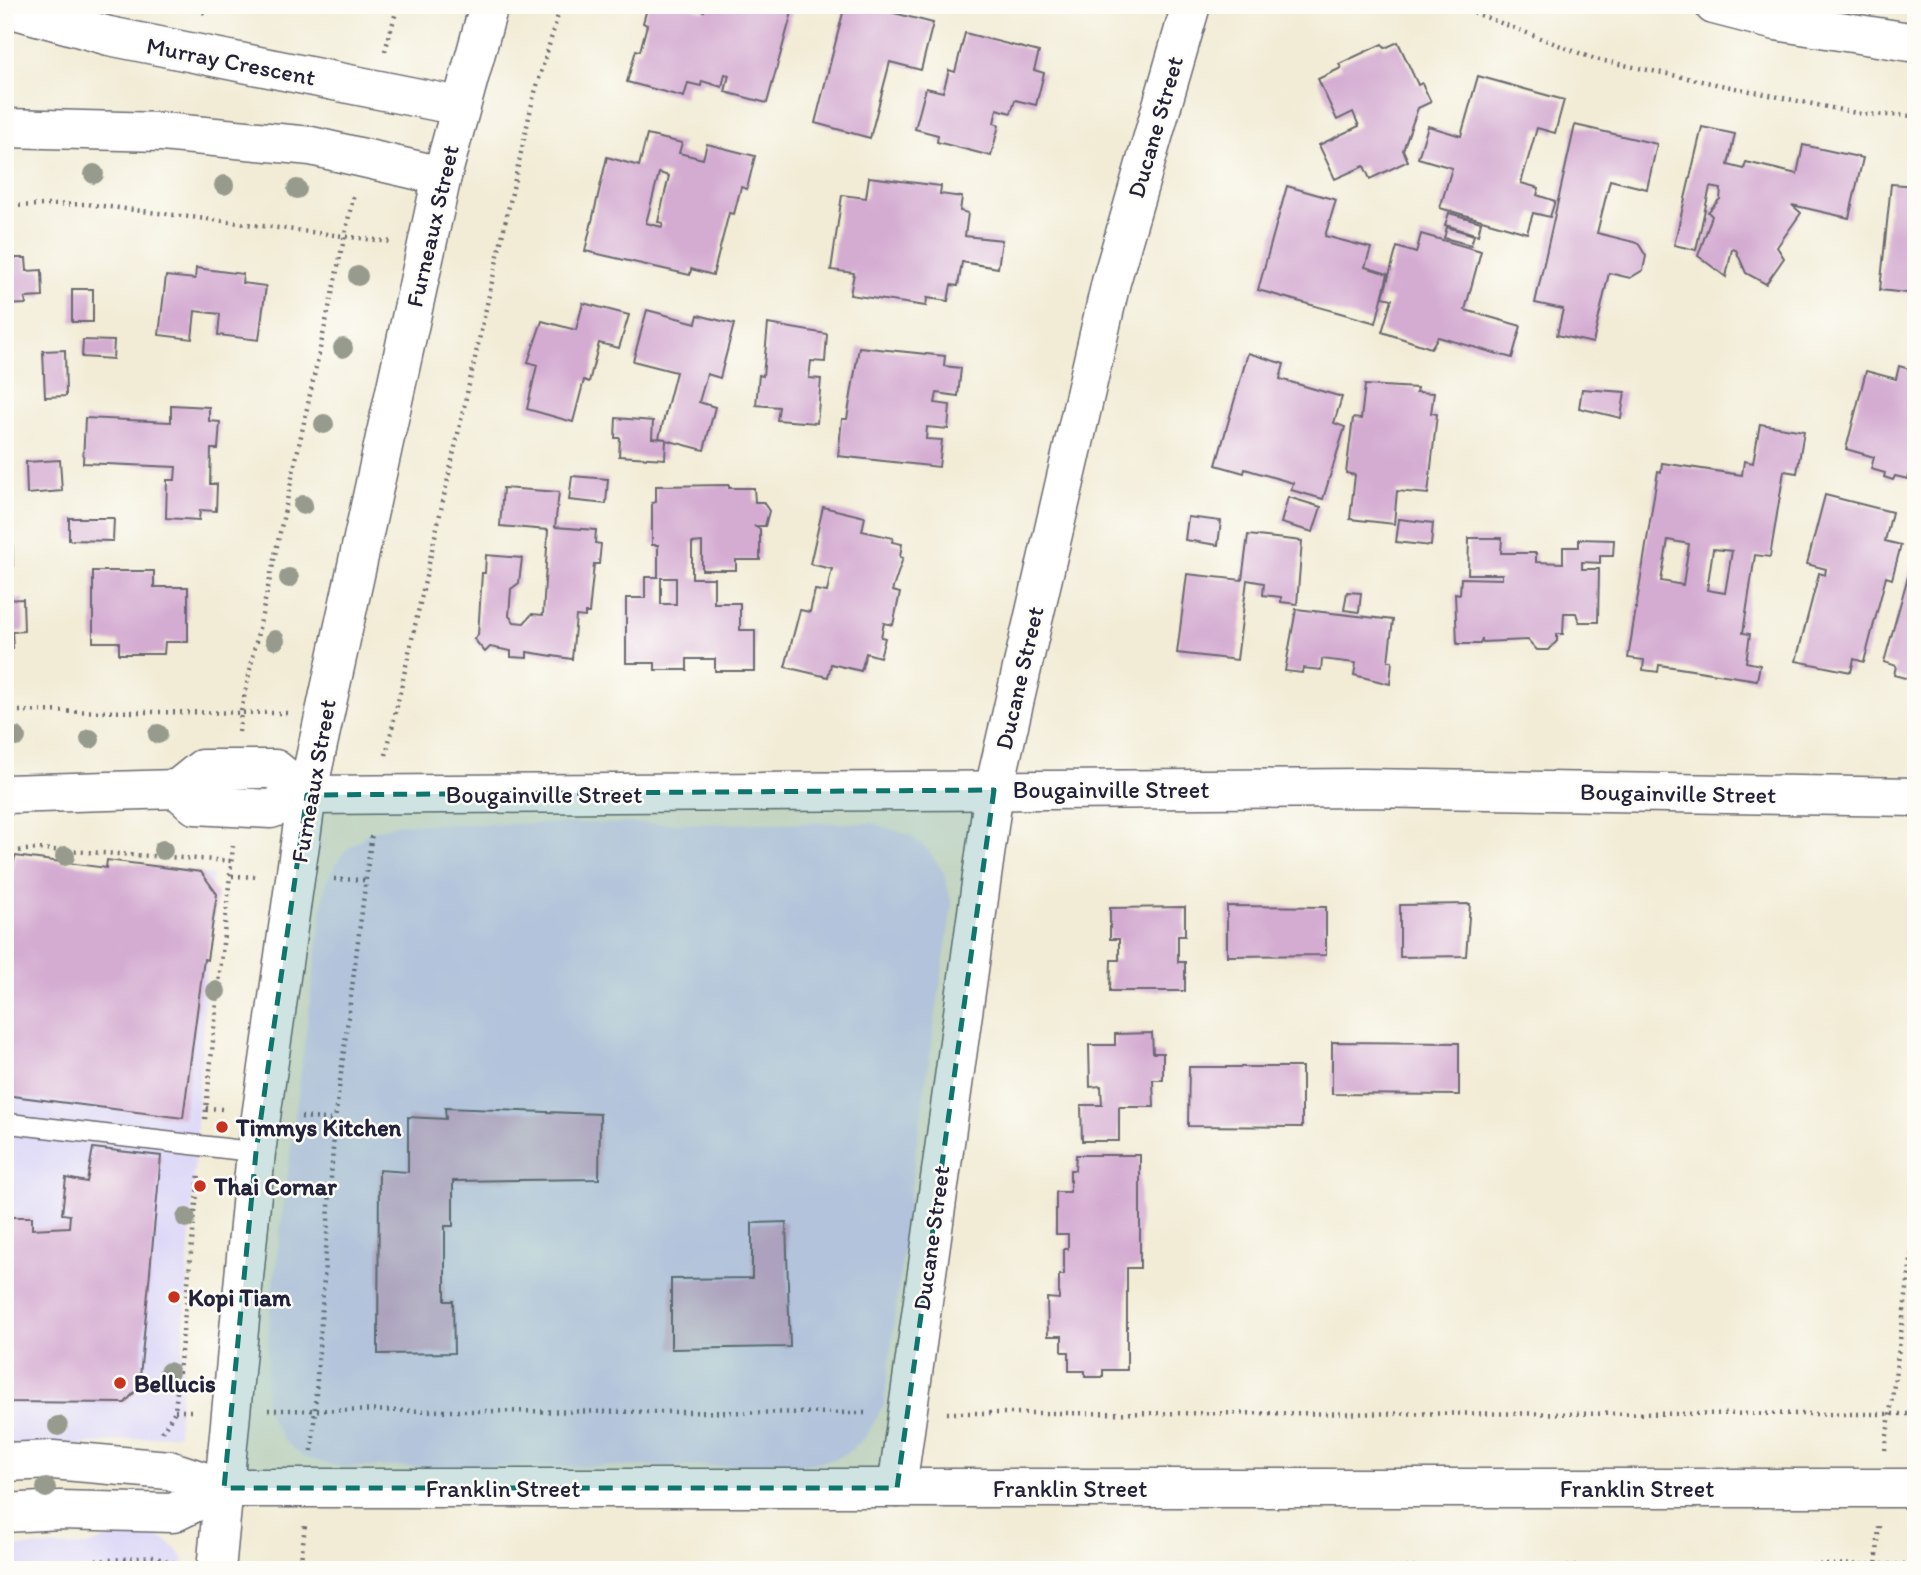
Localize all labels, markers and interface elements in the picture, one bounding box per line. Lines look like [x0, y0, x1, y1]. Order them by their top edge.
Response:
street label: Murray Crescent [144, 30, 318, 92]
street label: Ducane Street [1121, 53, 1189, 201]
street label: Furneaux Street [399, 142, 465, 310]
street label: Ducane Street [988, 604, 1050, 752]
street label: Furneaux Street [284, 697, 342, 865]
street label: Bougainville Street [1013, 775, 1209, 804]
street label: Bougainville Street [1580, 777, 1776, 809]
street label: Bougainville Street [446, 780, 642, 809]
place label: Timmys Kitchen [235, 1113, 402, 1143]
marker: Timmys Kitchen [214, 1119, 230, 1135]
street label: Ducane Street [906, 1164, 956, 1312]
place label: Thai Cornar [213, 1172, 337, 1201]
marker: Thai Cornar [192, 1178, 208, 1194]
place label: Kopi Tiam [188, 1283, 292, 1313]
marker: Kopi Tiam [166, 1289, 182, 1305]
place label: Bellucis [134, 1369, 216, 1398]
marker: Bellucis [112, 1375, 128, 1391]
street label: Franklin Street [426, 1474, 580, 1503]
street label: Franklin Street [993, 1474, 1147, 1503]
street label: Franklin Street [1560, 1474, 1714, 1503]

